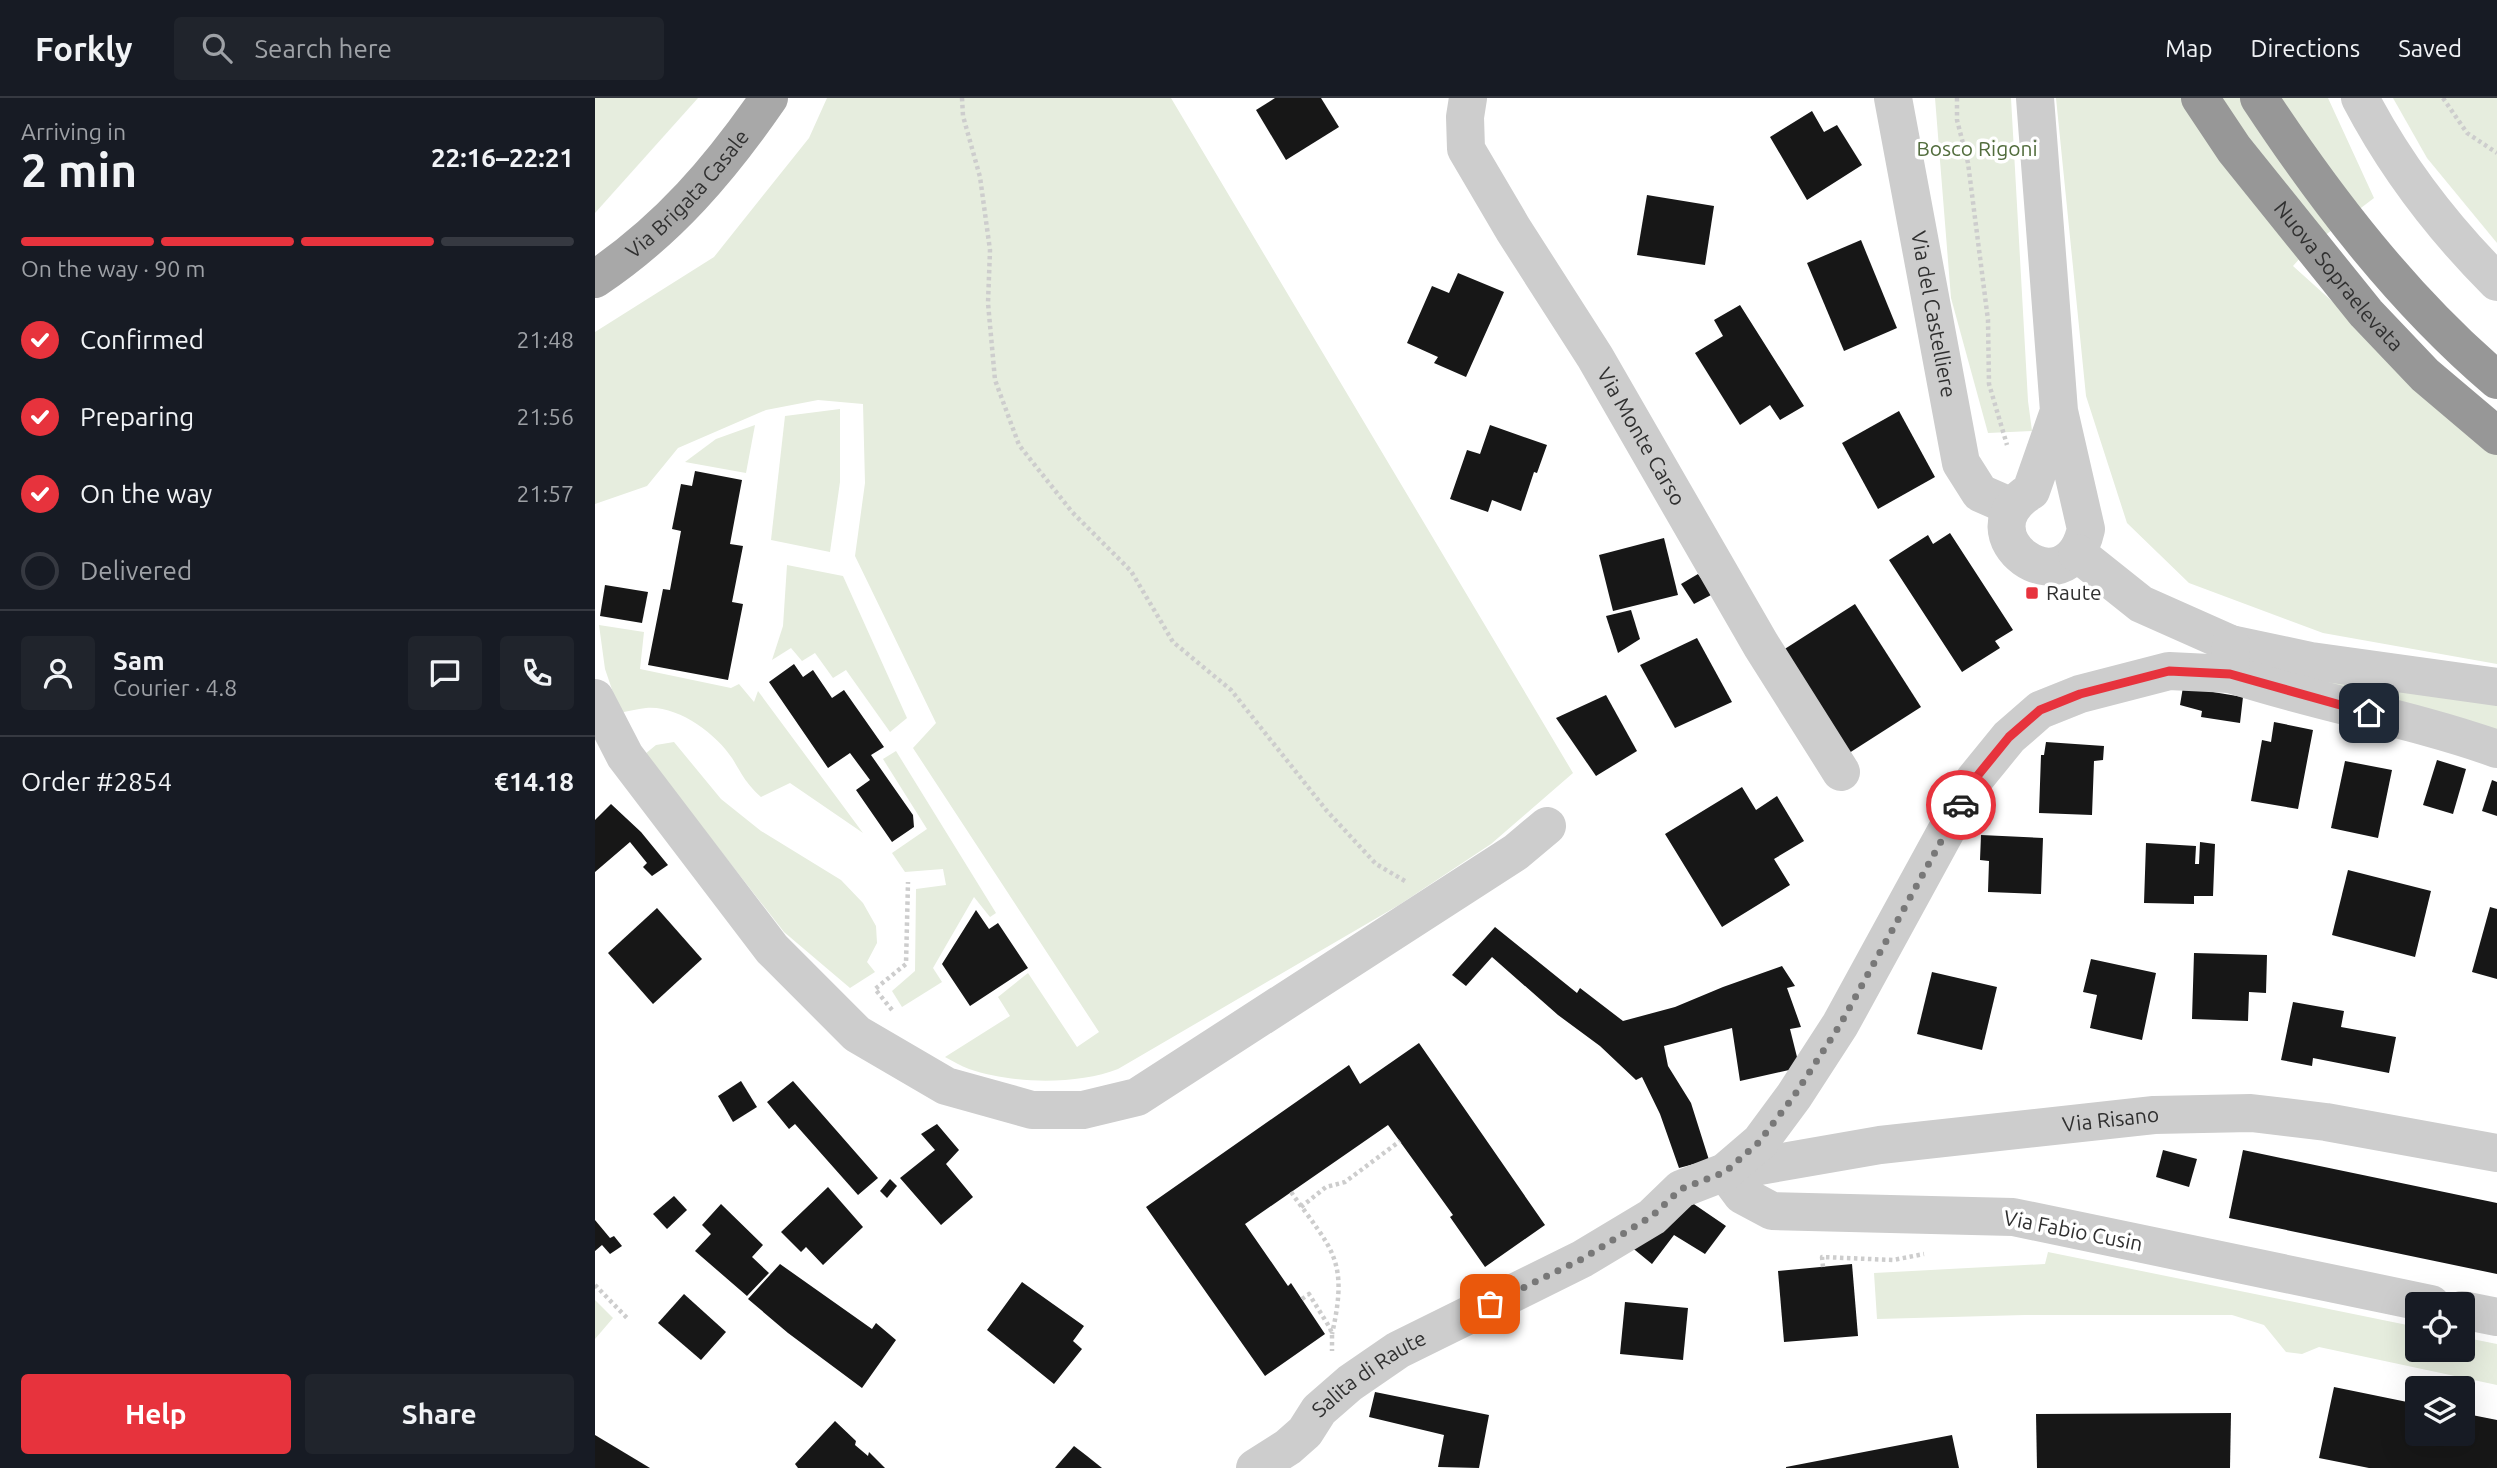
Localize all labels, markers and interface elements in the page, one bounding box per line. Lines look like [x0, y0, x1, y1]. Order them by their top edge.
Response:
search box [174, 17, 664, 80]
icon: search [198, 29, 236, 67]
text: Forkly [35, 30, 132, 67]
text: Search here [254, 34, 392, 63]
text: Map [2165, 35, 2212, 62]
text: Directions [2250, 35, 2360, 62]
text: Saved [2398, 35, 2462, 62]
text: Arriving in [21, 119, 126, 144]
street label: Via Brigata Casale [621, 125, 753, 263]
park label: Bosco Rigoni [1916, 136, 2038, 160]
text: 22:16–22:21 [431, 143, 574, 172]
text: 2 min [21, 144, 137, 196]
street label: Nuova Sopraelevata [2270, 196, 2409, 356]
street label: Via del Castelliere [1907, 229, 1962, 399]
text: On the way · 90 m [21, 256, 205, 281]
icon: check [21, 321, 59, 359]
text: Confirmed [80, 325, 204, 354]
text: 21:48 [516, 327, 574, 352]
street label: Via Monte Carso [1593, 363, 1691, 509]
icon: check [21, 398, 59, 436]
text: Preparing [80, 402, 194, 431]
text: 21:56 [516, 404, 574, 429]
icon: check [21, 475, 59, 513]
text: On the way [80, 479, 212, 508]
text: 21:57 [516, 481, 574, 506]
text: Delivered [80, 556, 192, 585]
place label: Raute [2046, 580, 2102, 604]
marker: Raute [2024, 585, 2040, 601]
button: person [21, 636, 95, 710]
button: chat [408, 636, 482, 710]
button: phone [500, 636, 574, 710]
text: Sam [113, 646, 165, 675]
text: Courier · 4.8 [113, 675, 237, 700]
pin [2339, 683, 2399, 743]
icon: home [2350, 694, 2388, 732]
text: Order #2854 [21, 767, 172, 796]
text: €14.18 [494, 767, 574, 796]
courier [1926, 770, 1996, 840]
icon: car [1942, 786, 1980, 824]
street label: Via Risano [2061, 1102, 2160, 1136]
street label: Via Fabio Cusin [2002, 1205, 2145, 1255]
pin [1460, 1274, 1520, 1334]
icon: bag [1471, 1285, 1509, 1323]
map controls [2405, 1292, 2475, 1446]
button: locate [2405, 1292, 2475, 1362]
street label: Salita di Raute [1307, 1325, 1430, 1422]
button: Help [21, 1374, 291, 1454]
button: Share [305, 1374, 574, 1454]
button: layers [2405, 1376, 2475, 1446]

